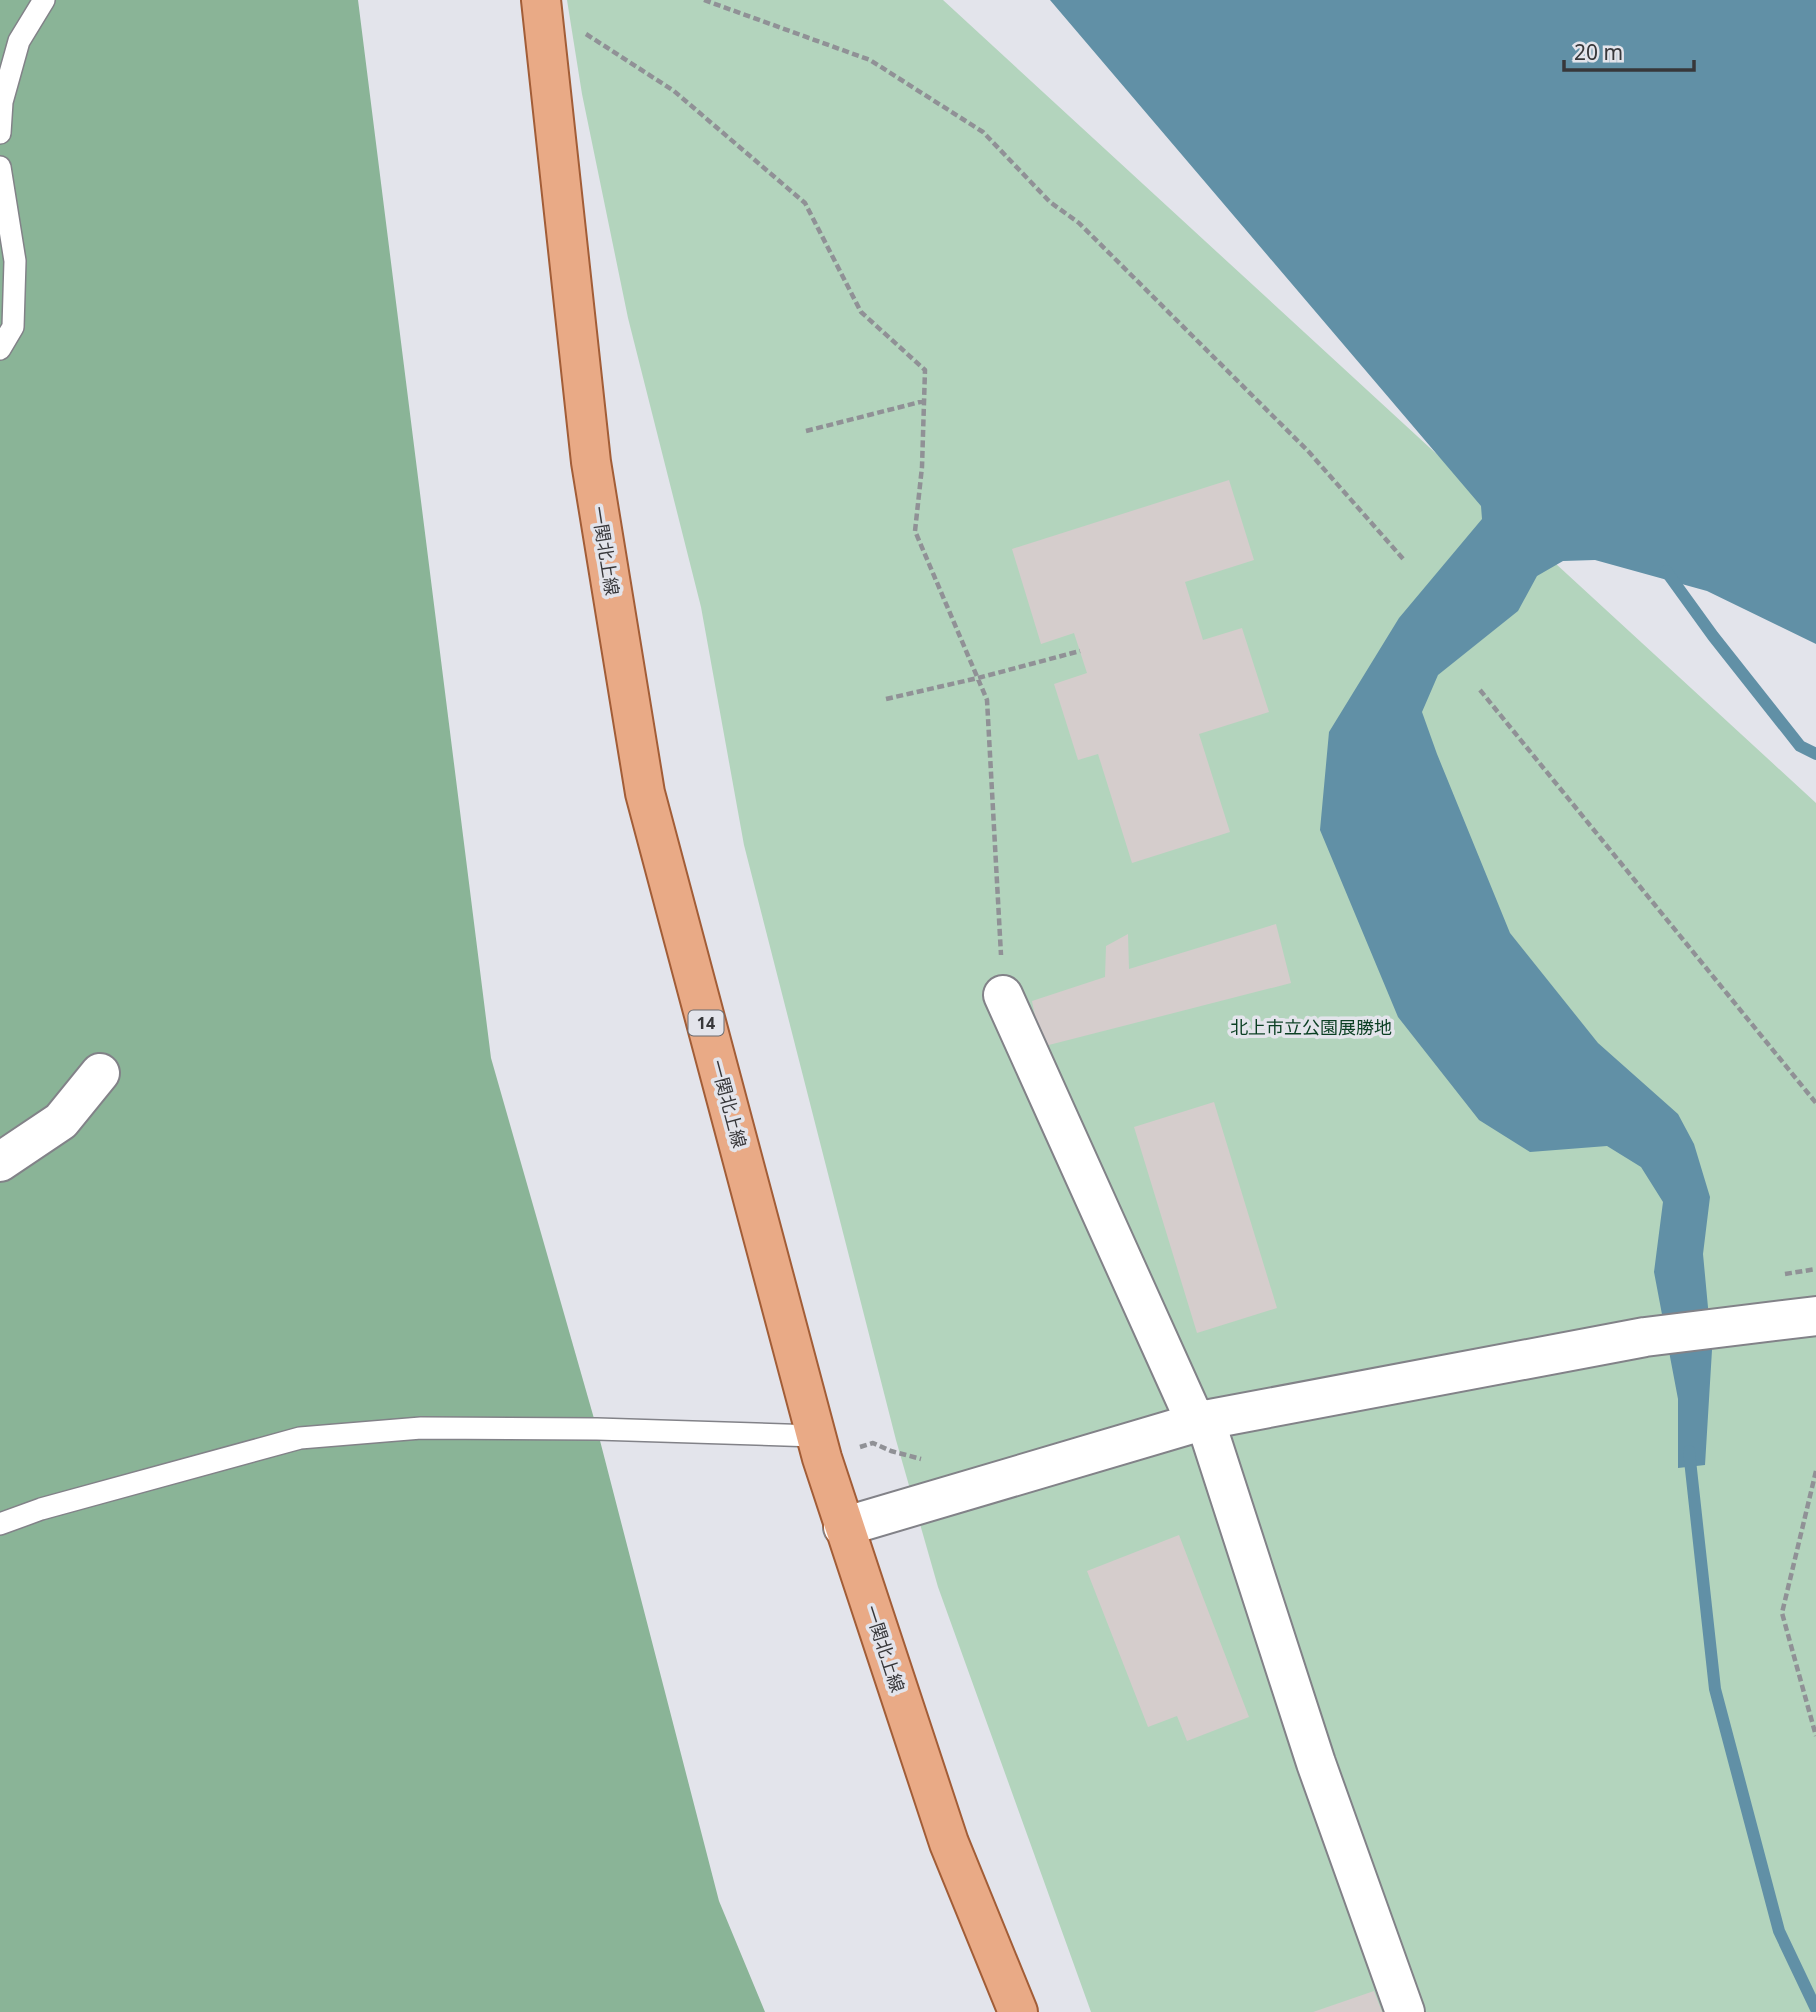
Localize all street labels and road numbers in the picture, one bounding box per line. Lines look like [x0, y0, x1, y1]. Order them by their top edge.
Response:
street label: 一関北上線 [587, 505, 625, 597]
road number: 14 [688, 1010, 724, 1036]
street label: 一関北上線 [706, 1057, 752, 1150]
street label: 一関北上線 [860, 1602, 910, 1695]

